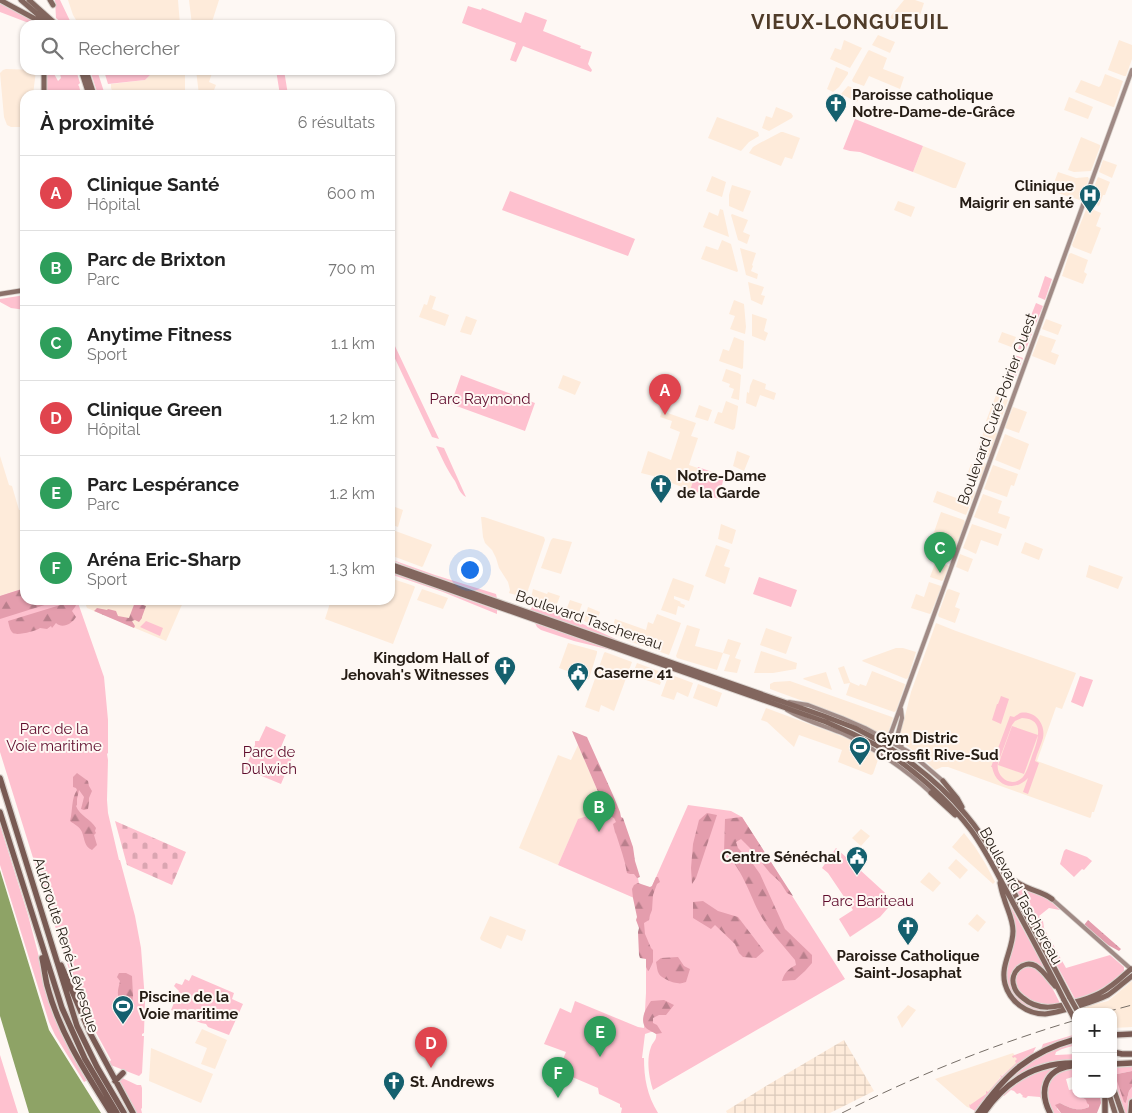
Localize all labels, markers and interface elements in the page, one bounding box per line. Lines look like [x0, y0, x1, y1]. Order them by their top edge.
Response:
district label: VIEUX-LONGUEUIL [751, 10, 949, 34]
search box [20, 20, 395, 75]
icon: search [38, 34, 66, 62]
text: Rechercher [78, 37, 180, 59]
place label: Paroisse catholique Notre-Dame-de-Grâce [852, 86, 1015, 121]
church icon: Paroisse catholique Notre-Dame-de-Grâce [824, 92, 848, 123]
text: À proximité [40, 110, 154, 135]
text: 6 résultats [298, 113, 375, 132]
text: Clinique Santé [87, 173, 219, 195]
place label: Clinique Maigrir en santé [959, 177, 1074, 212]
hospital icon: Clinique Maigrir en santé [1078, 183, 1102, 214]
text: A [51, 184, 61, 203]
text: 600 m [327, 184, 375, 203]
text: Hôpital [87, 195, 140, 214]
text: Parc de Brixton [87, 248, 226, 270]
text: B [51, 259, 61, 278]
text: 700 m [328, 259, 375, 278]
text: Parc [87, 270, 120, 289]
street label: Boulevard Curé-Poirier Ouest [954, 311, 1040, 507]
text: Anytime Fitness [87, 323, 232, 345]
text: C [51, 334, 61, 353]
text: 1.1 km [331, 334, 375, 353]
text: Sport [87, 345, 127, 364]
pin: A [649, 374, 681, 415]
park label: Parc Raymond [429, 390, 531, 408]
text: Clinique Green [87, 398, 222, 420]
text: D [50, 409, 62, 428]
text: 1.2 km [330, 409, 375, 428]
text: Hôpital [87, 420, 140, 439]
place label: Notre-Dame de la Garde [677, 467, 766, 502]
text: Parc Lespérance [87, 473, 239, 495]
church icon: Notre-Dame de la Garde [649, 473, 673, 504]
text: E [51, 484, 61, 503]
text: 1.2 km [330, 484, 375, 503]
text: Parc [87, 495, 120, 514]
pin: C [924, 532, 956, 573]
text: Aréna Eric-Sharp [87, 548, 241, 570]
your location [457, 557, 483, 583]
text: F [51, 559, 61, 578]
text: 1.3 km [329, 559, 375, 578]
text: Sport [87, 570, 127, 589]
street label: Boulevard Taschereau [513, 586, 665, 654]
place label: Kingdom Hall of Jehovah's Witnesses [341, 649, 489, 684]
church icon: Kingdom Hall of Jehovah's Witnesses [493, 655, 517, 686]
public building icon: Caserne 41 [566, 661, 590, 692]
place label: Caserne 41 [594, 664, 673, 682]
park label: Parc de la Voie maritime [6, 720, 102, 755]
place label: Gym Distric Crossfit Rive-Sud [876, 729, 999, 764]
sports icon: Gym Distric Crossfit Rive-Sud [848, 735, 872, 766]
park label: Parc de Dulwich [241, 743, 297, 778]
pin: B [583, 791, 615, 832]
street label: Boulevard Taschereau [976, 824, 1066, 968]
public building icon: Centre Sénéchal [845, 845, 869, 876]
place label: Centre Sénéchal [722, 848, 841, 866]
street label: Autoroute René-Lévesque [29, 855, 103, 1035]
park label: Parc Bariteau [822, 892, 914, 910]
church icon: Paroisse Catholique Saint-Josaphat [896, 915, 920, 946]
place label: Paroisse Catholique Saint-Josaphat [837, 947, 979, 982]
place label: Piscine de la Voie maritime [139, 988, 238, 1023]
sports icon: Piscine de la Voie maritime [111, 994, 135, 1025]
map controls [1072, 1008, 1117, 1098]
button: + [1072, 1008, 1117, 1053]
pin: E [584, 1016, 616, 1057]
pin: D [415, 1027, 447, 1068]
button: − [1072, 1053, 1117, 1098]
pin: F [542, 1057, 574, 1098]
church icon: St. Andrews [382, 1070, 406, 1101]
place label: St. Andrews [410, 1073, 494, 1091]

